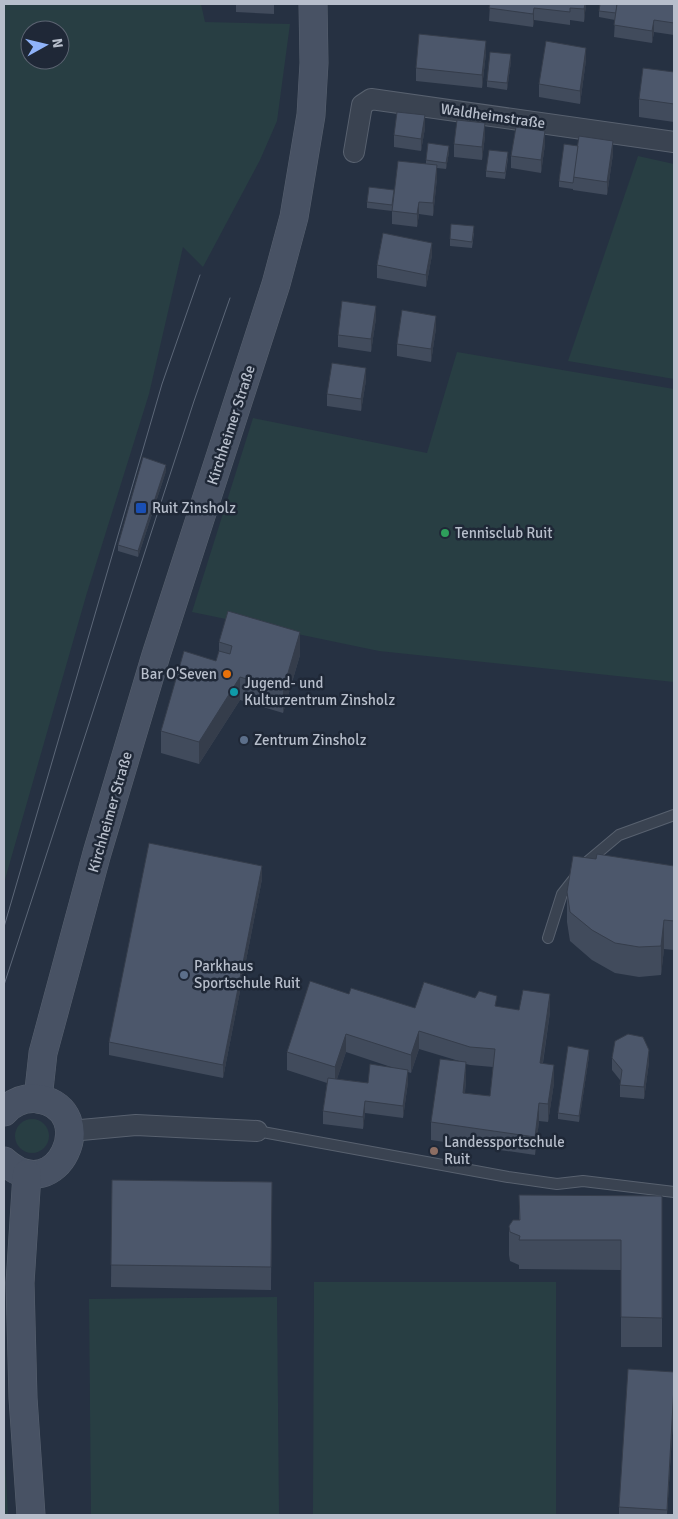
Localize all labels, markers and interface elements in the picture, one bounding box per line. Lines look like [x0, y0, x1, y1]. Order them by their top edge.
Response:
north arrow [20, 20, 70, 70]
text: N [48, 37, 66, 49]
street label: Waldheimstraße [440, 100, 546, 132]
street label: Kirchheimer Straße [203, 363, 259, 487]
place label: Ruit Zinsholz [152, 499, 236, 517]
marker: Ruit Zinsholz [134, 501, 148, 515]
place label: Tennisclub Ruit [455, 524, 552, 542]
marker: Tennisclub Ruit [439, 527, 451, 539]
place label: Bar O'Seven [141, 665, 217, 683]
marker: Bar O'Seven [221, 668, 233, 680]
place label: Jugend- und Kulturzentrum Zinsholz [244, 674, 395, 709]
marker: Jugend- und Kulturzentrum Zinsholz [228, 686, 240, 698]
place label: Zentrum Zinsholz [254, 731, 367, 749]
marker: Zentrum Zinsholz [238, 734, 250, 746]
street label: Kirchheimer Straße [84, 749, 136, 875]
place label: Parkhaus Sportschule Ruit [194, 957, 300, 992]
marker: Parkhaus Sportschule Ruit [178, 969, 190, 981]
place label: Landessportschule Ruit [444, 1133, 565, 1168]
marker: Landessportschule Ruit [428, 1145, 440, 1157]

